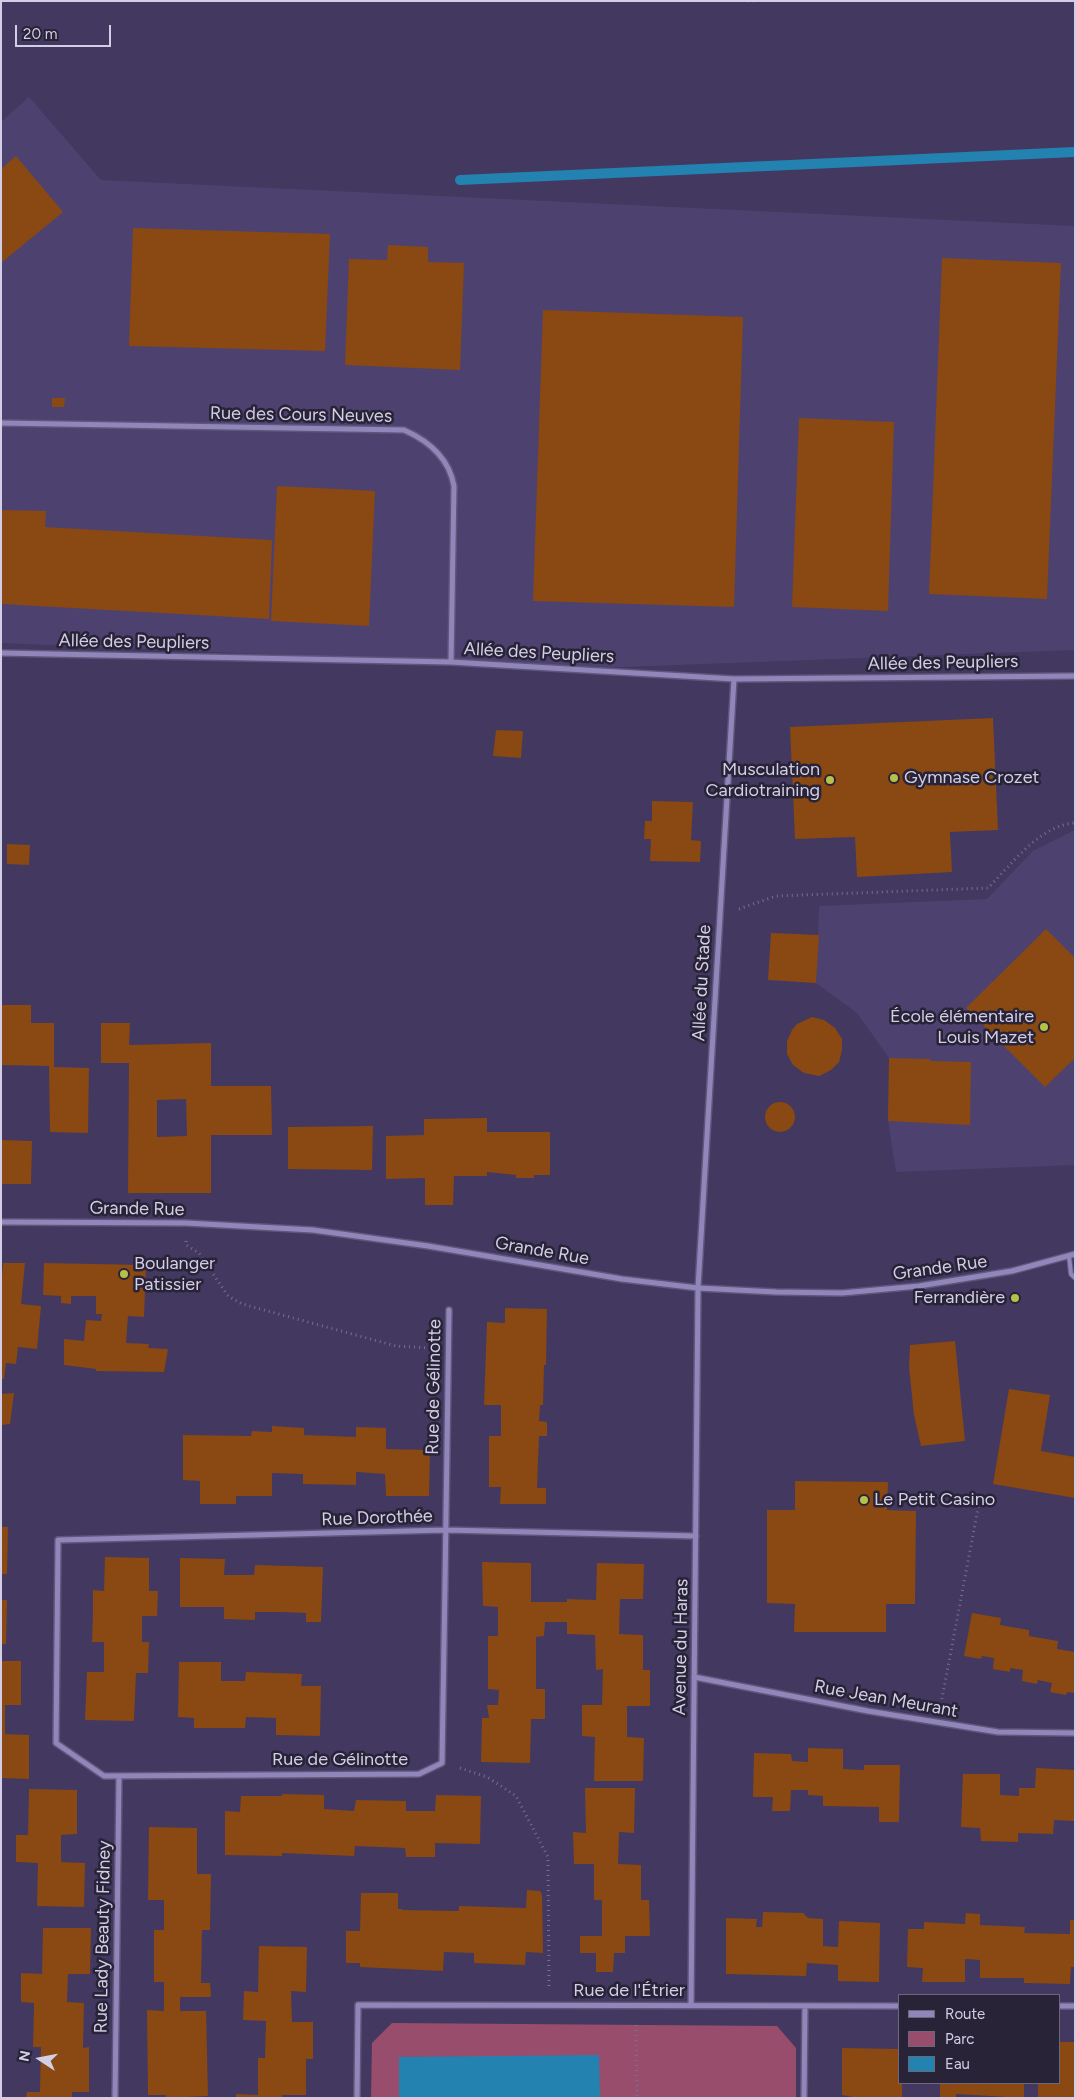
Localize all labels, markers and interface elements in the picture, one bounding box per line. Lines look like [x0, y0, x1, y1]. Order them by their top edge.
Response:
scale bar [18, 15, 114, 47]
text: 20 m [23, 25, 57, 43]
street label: Rue des Cours Neuves [210, 403, 392, 427]
street label: Allée des Peupliers [59, 630, 209, 654]
street label: Allée des Peupliers [463, 638, 615, 668]
street label: Allée des Peupliers [868, 651, 1018, 675]
place label: Musculation Cardiotraining [706, 759, 820, 802]
place label: Gymnase Crozet [904, 767, 1039, 789]
marker: Gymnase Crozet [888, 772, 900, 784]
marker: Musculation Cardiotraining [824, 774, 836, 786]
street label: Allée du Stade [688, 924, 716, 1042]
place label: École élémentaire Louis Mazet [890, 1006, 1034, 1048]
marker: École élémentaire Louis Mazet [1038, 1021, 1050, 1033]
street label: Grande Rue [89, 1197, 185, 1221]
street label: Grande Rue [493, 1232, 591, 1270]
street label: Grande Rue [891, 1251, 989, 1285]
place label: Boulanger Patissier [134, 1253, 215, 1296]
marker: Boulanger Patissier [118, 1268, 130, 1280]
place label: Ferrandière [914, 1287, 1005, 1309]
marker: Ferrandière [1009, 1292, 1021, 1304]
street label: Rue de Gélinotte [422, 1319, 446, 1455]
place label: Le Petit Casino [874, 1489, 995, 1511]
marker: Le Petit Casino [858, 1494, 870, 1506]
street label: Rue Dorothée [321, 1505, 433, 1531]
street label: Avenue du Haras [669, 1578, 693, 1716]
street label: Rue Jean Meurant [812, 1676, 960, 1722]
street label: Rue de Gélinotte [272, 1749, 408, 1771]
street label: Rue Lady Beauty Fidney [91, 1840, 115, 2034]
street label: Rue de l'Étrier [573, 1980, 685, 2002]
legend [898, 1994, 1061, 2084]
text: Route [945, 2005, 985, 2023]
text: Parc [945, 2030, 974, 2048]
north arrow [15, 2034, 65, 2084]
text: N [15, 2049, 34, 2063]
text: Eau [945, 2055, 970, 2073]

